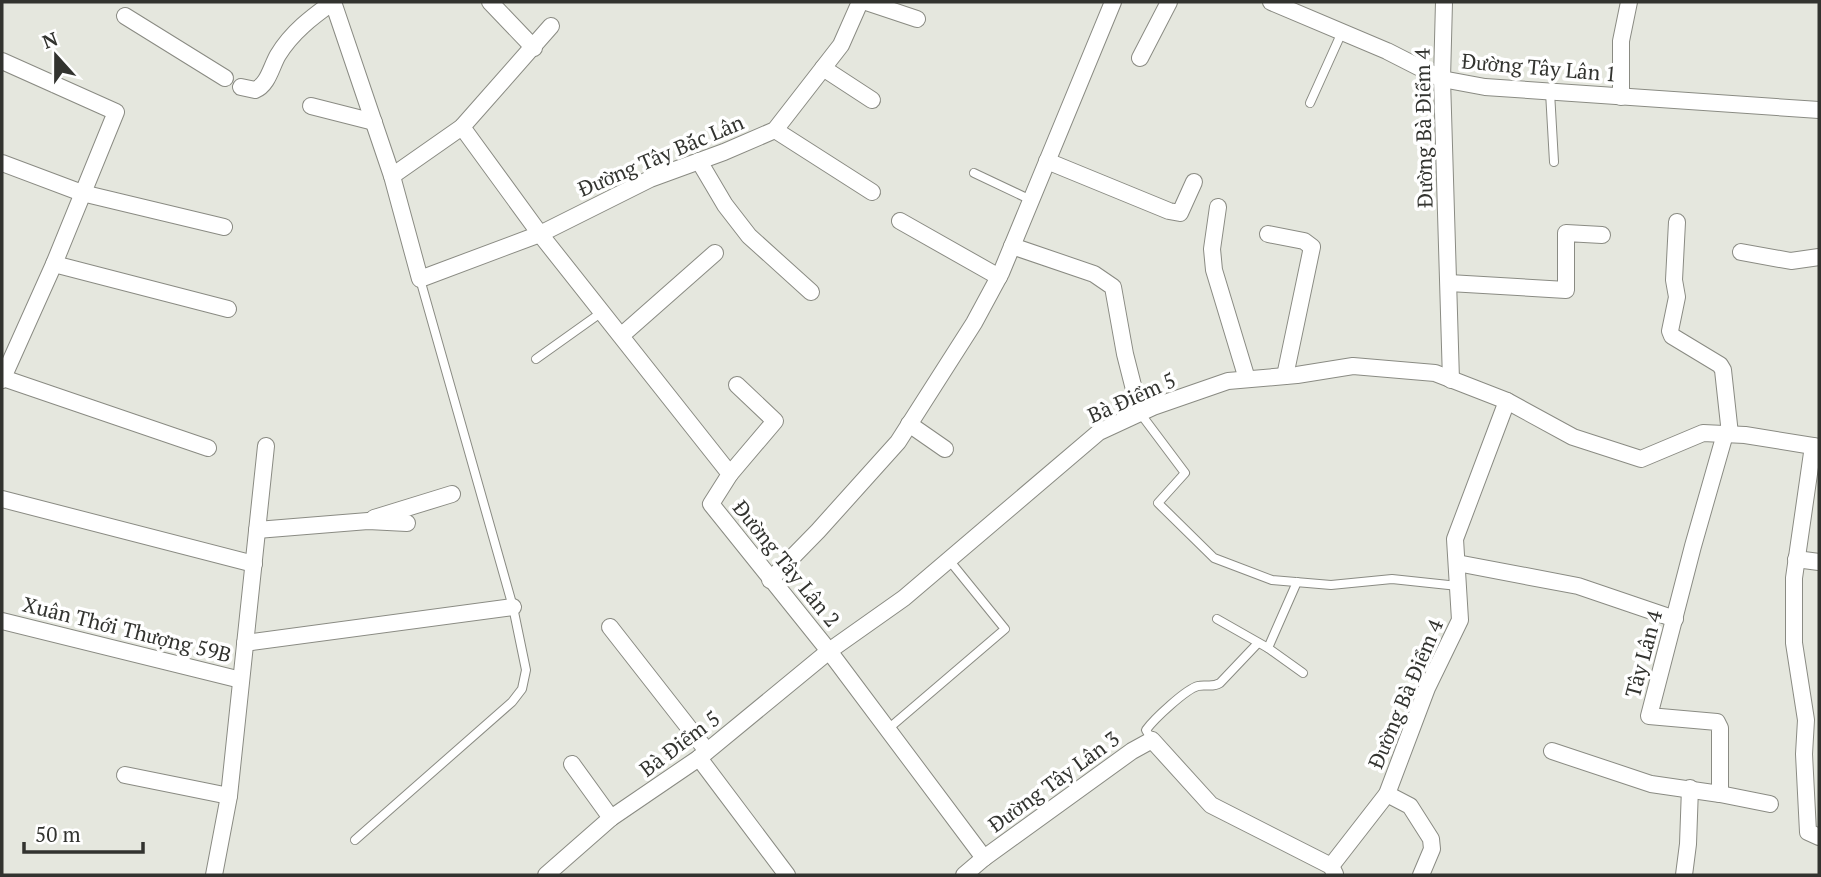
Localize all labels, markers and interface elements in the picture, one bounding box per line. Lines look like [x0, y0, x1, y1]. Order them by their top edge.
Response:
north arrow [21, 21, 91, 91]
text: N [39, 25, 61, 54]
street label: Đường Tây Lân 1 [1460, 46, 1618, 88]
street label: Đường Bà Điểm 4 [1408, 47, 1438, 208]
street label: Đường Tây Bắc Lân [573, 107, 748, 203]
street label: Bà Điểm 5 [1083, 365, 1180, 429]
street label: Đường Tây Lân 2 [727, 494, 847, 633]
street label: Xuân Thới Thượng 59B [20, 590, 234, 668]
street label: Tây Lân 4 [1618, 606, 1668, 701]
street label: Đường Bà Điểm 4 [1361, 614, 1449, 773]
street label: Bà Điểm 5 [634, 704, 725, 783]
street label: Đường Tây Lân 3 [982, 724, 1125, 838]
scale bar [24, 810, 144, 854]
text: 50 m [35, 820, 81, 848]

